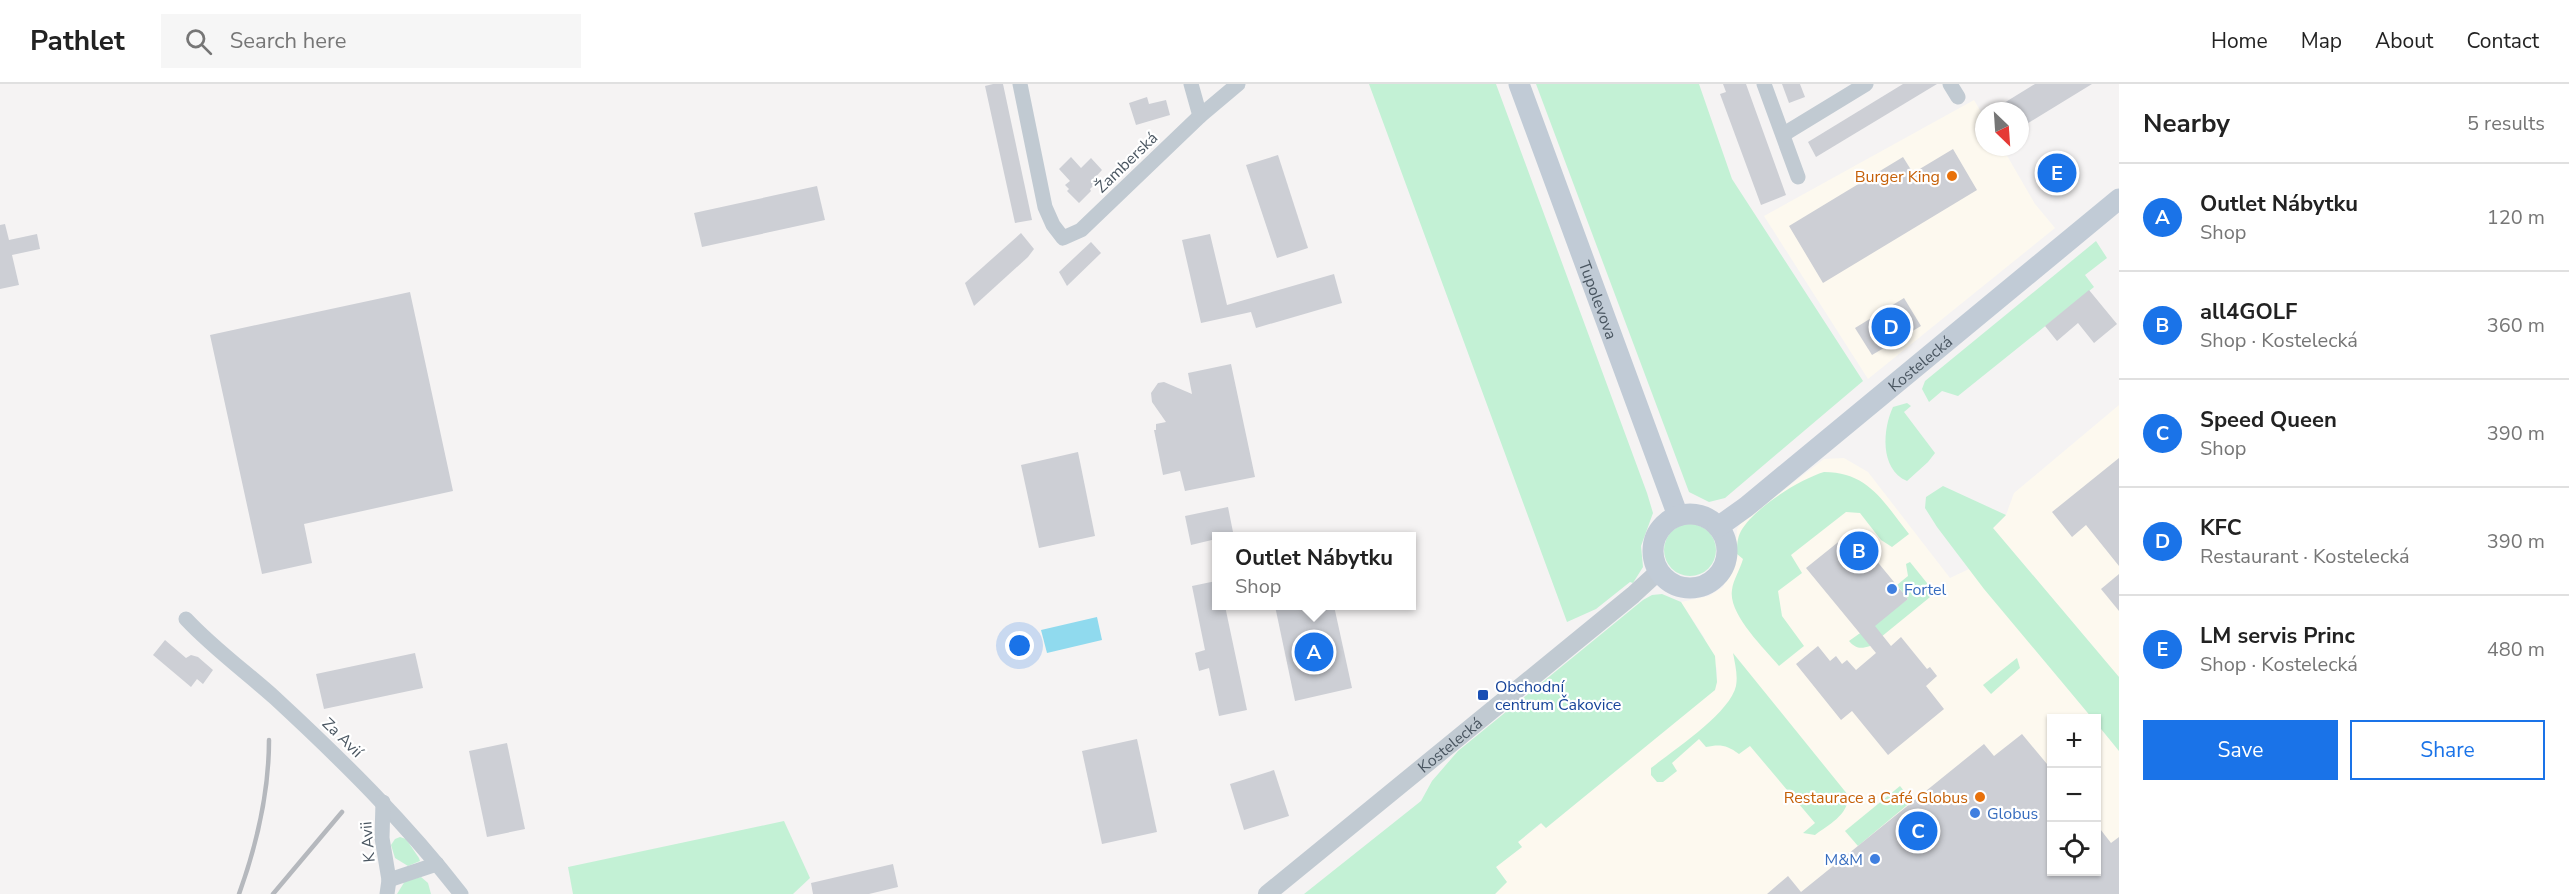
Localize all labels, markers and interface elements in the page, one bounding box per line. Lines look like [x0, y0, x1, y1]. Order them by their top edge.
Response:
search box [161, 14, 581, 68]
text: Pathlet [30, 22, 125, 60]
icon: search [182, 25, 215, 58]
text: Search here [230, 26, 346, 56]
text: Home [2211, 27, 2268, 55]
text: Map [2301, 27, 2342, 55]
text: About [2375, 27, 2433, 55]
text: Contact [2466, 27, 2539, 55]
north arrow [1975, 102, 2029, 156]
text: Nearby [2143, 106, 2230, 141]
text: 5 results [2467, 110, 2545, 137]
street label: Žamberská [1091, 127, 1163, 198]
pin: E [2038, 150, 2076, 196]
place label: Burger King [1855, 166, 1940, 188]
marker: Burger King [1945, 169, 1959, 183]
text: Outlet Nábytku [2200, 189, 2358, 219]
text: A [2155, 204, 2170, 231]
text: 120 m [2487, 204, 2545, 231]
text: Shop [2200, 219, 2246, 246]
street label: Tupolevova [1573, 258, 1622, 343]
text: all4GOLF [2200, 297, 2297, 327]
pin: D [1872, 304, 1910, 350]
text: B [2156, 312, 2169, 339]
text: 360 m [2487, 312, 2545, 339]
text: Shop · Kostelecká [2200, 327, 2358, 354]
street label: Kostelecká [1884, 331, 1957, 397]
text: Speed Queen [2200, 405, 2337, 435]
text: C [2156, 420, 2169, 447]
text: 390 m [2487, 420, 2545, 447]
text: Shop [2200, 435, 2246, 462]
text: KFC [2200, 513, 2242, 543]
pin: B [1840, 528, 1878, 574]
text: D [2155, 528, 2170, 555]
text: 390 m [2487, 528, 2545, 555]
popup [1212, 532, 1416, 610]
text: Outlet Nábytku [1235, 543, 1393, 573]
text: Restaurant · Kostelecká [2200, 543, 2410, 570]
text: Shop [1235, 573, 1281, 600]
place label: Fortel [1904, 579, 1947, 601]
marker: Fortel [1885, 582, 1899, 596]
text: LM servis Princ [2200, 621, 2355, 651]
pin: A [1294, 630, 1334, 674]
your location [1005, 631, 1034, 660]
text: E [2157, 636, 2168, 663]
text: 480 m [2487, 636, 2545, 663]
text: Shop · Kostelecká [2200, 651, 2358, 678]
place label: Obchodní centrum Čakovice [1495, 676, 1621, 716]
marker: Obchodní centrum Čakovice [1476, 688, 1490, 702]
street label: Kostelecká [1413, 712, 1487, 778]
street label: Za Avií [317, 713, 368, 763]
map controls [2047, 714, 2101, 876]
button: + [2047, 714, 2101, 768]
button: Save [2143, 720, 2338, 780]
button: Share [2350, 720, 2545, 780]
button: − [2047, 768, 2101, 822]
place label: Restaurace a Café Globus [1784, 787, 1968, 809]
marker: Restaurace a Café Globus [1973, 790, 1987, 804]
place label: Globus [1987, 803, 2038, 825]
marker: Globus [1968, 806, 1982, 820]
pin: C [1898, 808, 1938, 854]
street label: K Avii [355, 821, 381, 863]
button: locate [2047, 822, 2101, 876]
place label: M&M [1825, 849, 1863, 871]
marker: M&M [1868, 852, 1882, 866]

